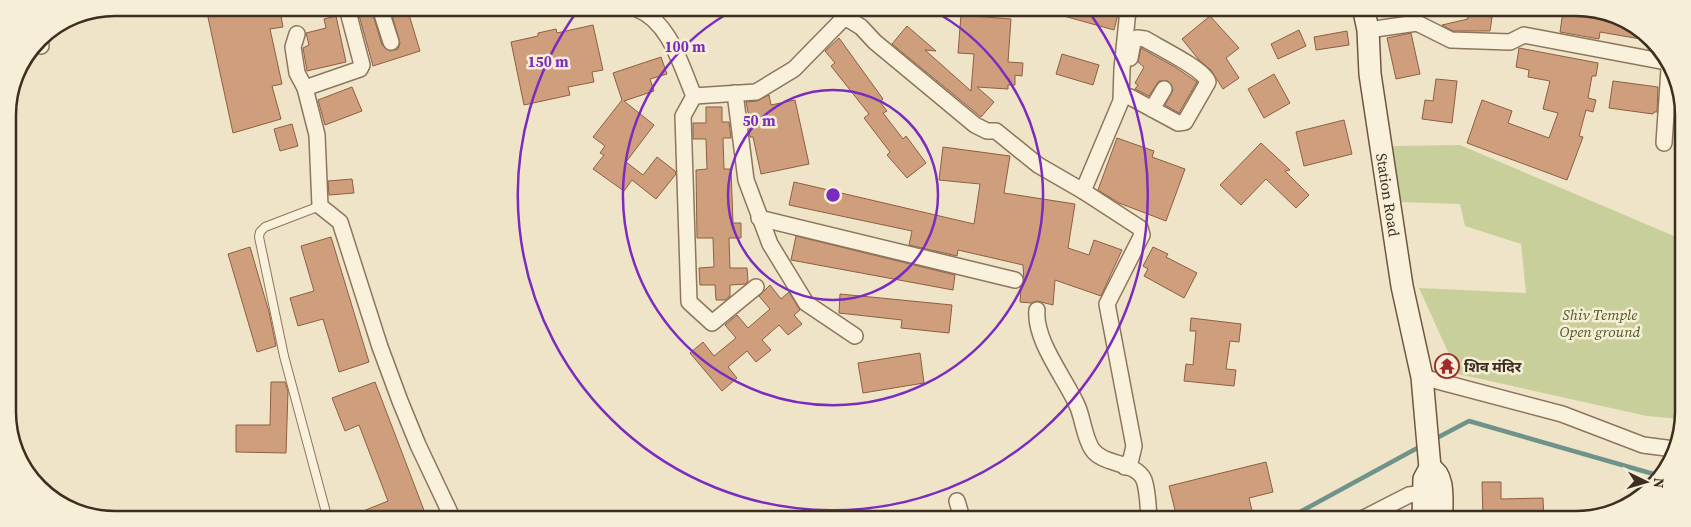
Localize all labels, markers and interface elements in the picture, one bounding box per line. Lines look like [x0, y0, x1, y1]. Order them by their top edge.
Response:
text: 100 m [664, 36, 706, 57]
text: 150 m [527, 51, 569, 72]
text: 50 m [742, 110, 776, 131]
street label: Station Road [1371, 152, 1405, 239]
centre of rings [824, 186, 842, 204]
park label: Shiv Temple Open ground [1560, 304, 1641, 342]
temple icon: शिव मंदिर [1434, 353, 1460, 379]
place label: शिव मंदिर [1464, 356, 1522, 377]
north arrow [1621, 457, 1671, 507]
text: N [1649, 477, 1669, 489]

